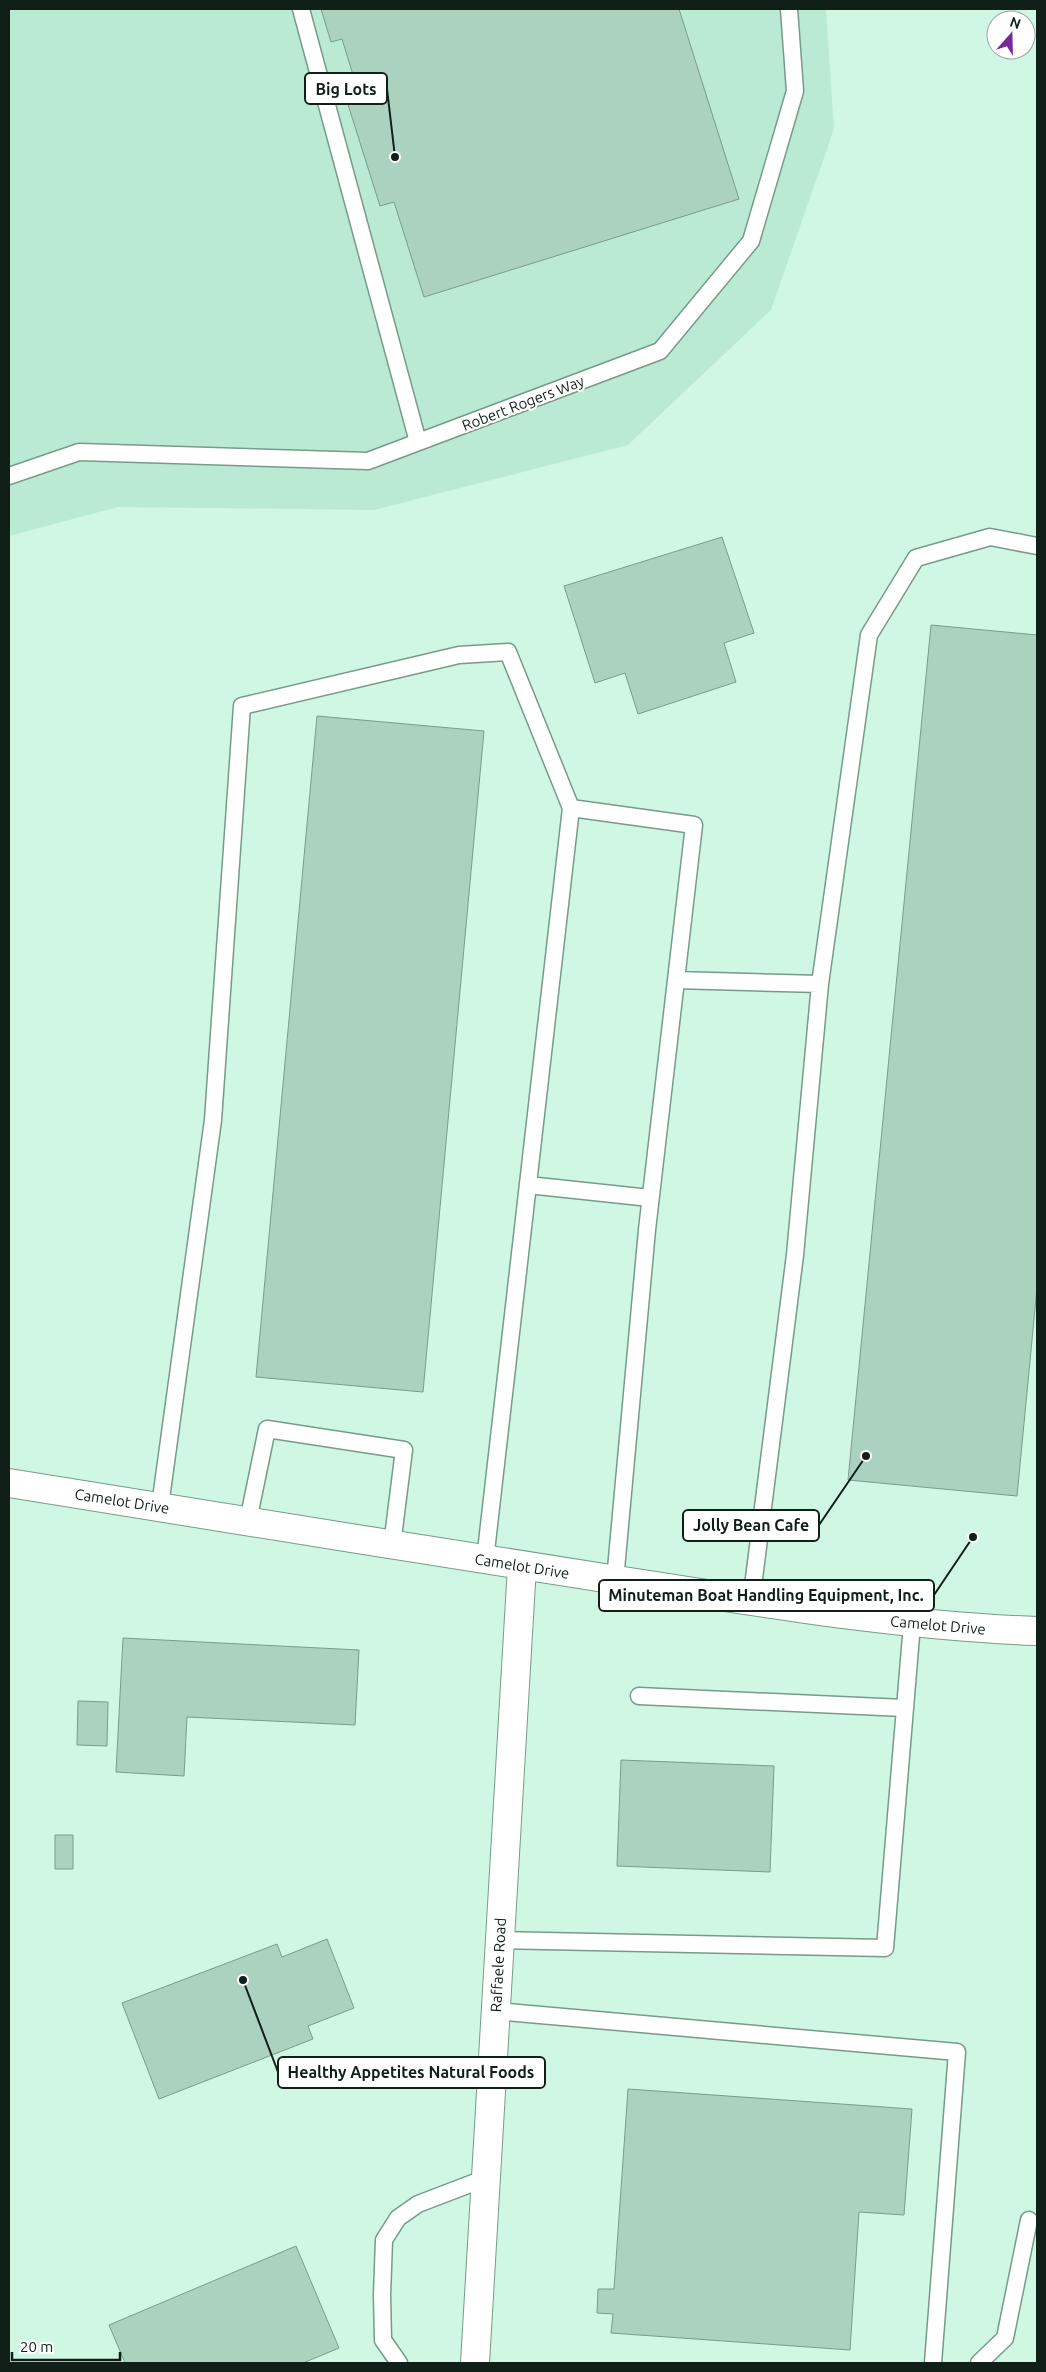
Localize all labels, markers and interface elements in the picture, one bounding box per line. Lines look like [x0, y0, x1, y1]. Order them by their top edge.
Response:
north arrow [986, 10, 1036, 60]
text: N [1008, 13, 1023, 32]
callout: Big Lots [305, 73, 387, 104]
text: Big Lots [315, 80, 377, 98]
street label: Robert Rogers Way [460, 372, 586, 434]
street label: Camelot Drive [73, 1485, 171, 1517]
callout: Jolly Bean Cafe [683, 1510, 819, 1541]
text: Jolly Bean Cafe [693, 1516, 809, 1534]
street label: Camelot Drive [473, 1550, 571, 1582]
callout: Minuteman Boat Handling Equipment, Inc. [599, 1580, 934, 1611]
text: Minuteman Boat Handling Equipment, Inc. [608, 1586, 924, 1604]
street label: Camelot Drive [890, 1612, 986, 1638]
street label: Raffaele Road [487, 1917, 509, 2013]
callout: Healthy Appetites Natural Foods [278, 2057, 545, 2088]
text: Healthy Appetites Natural Foods [288, 2063, 534, 2081]
scale bar [12, 2330, 120, 2362]
text: 20 m [20, 2338, 53, 2355]

